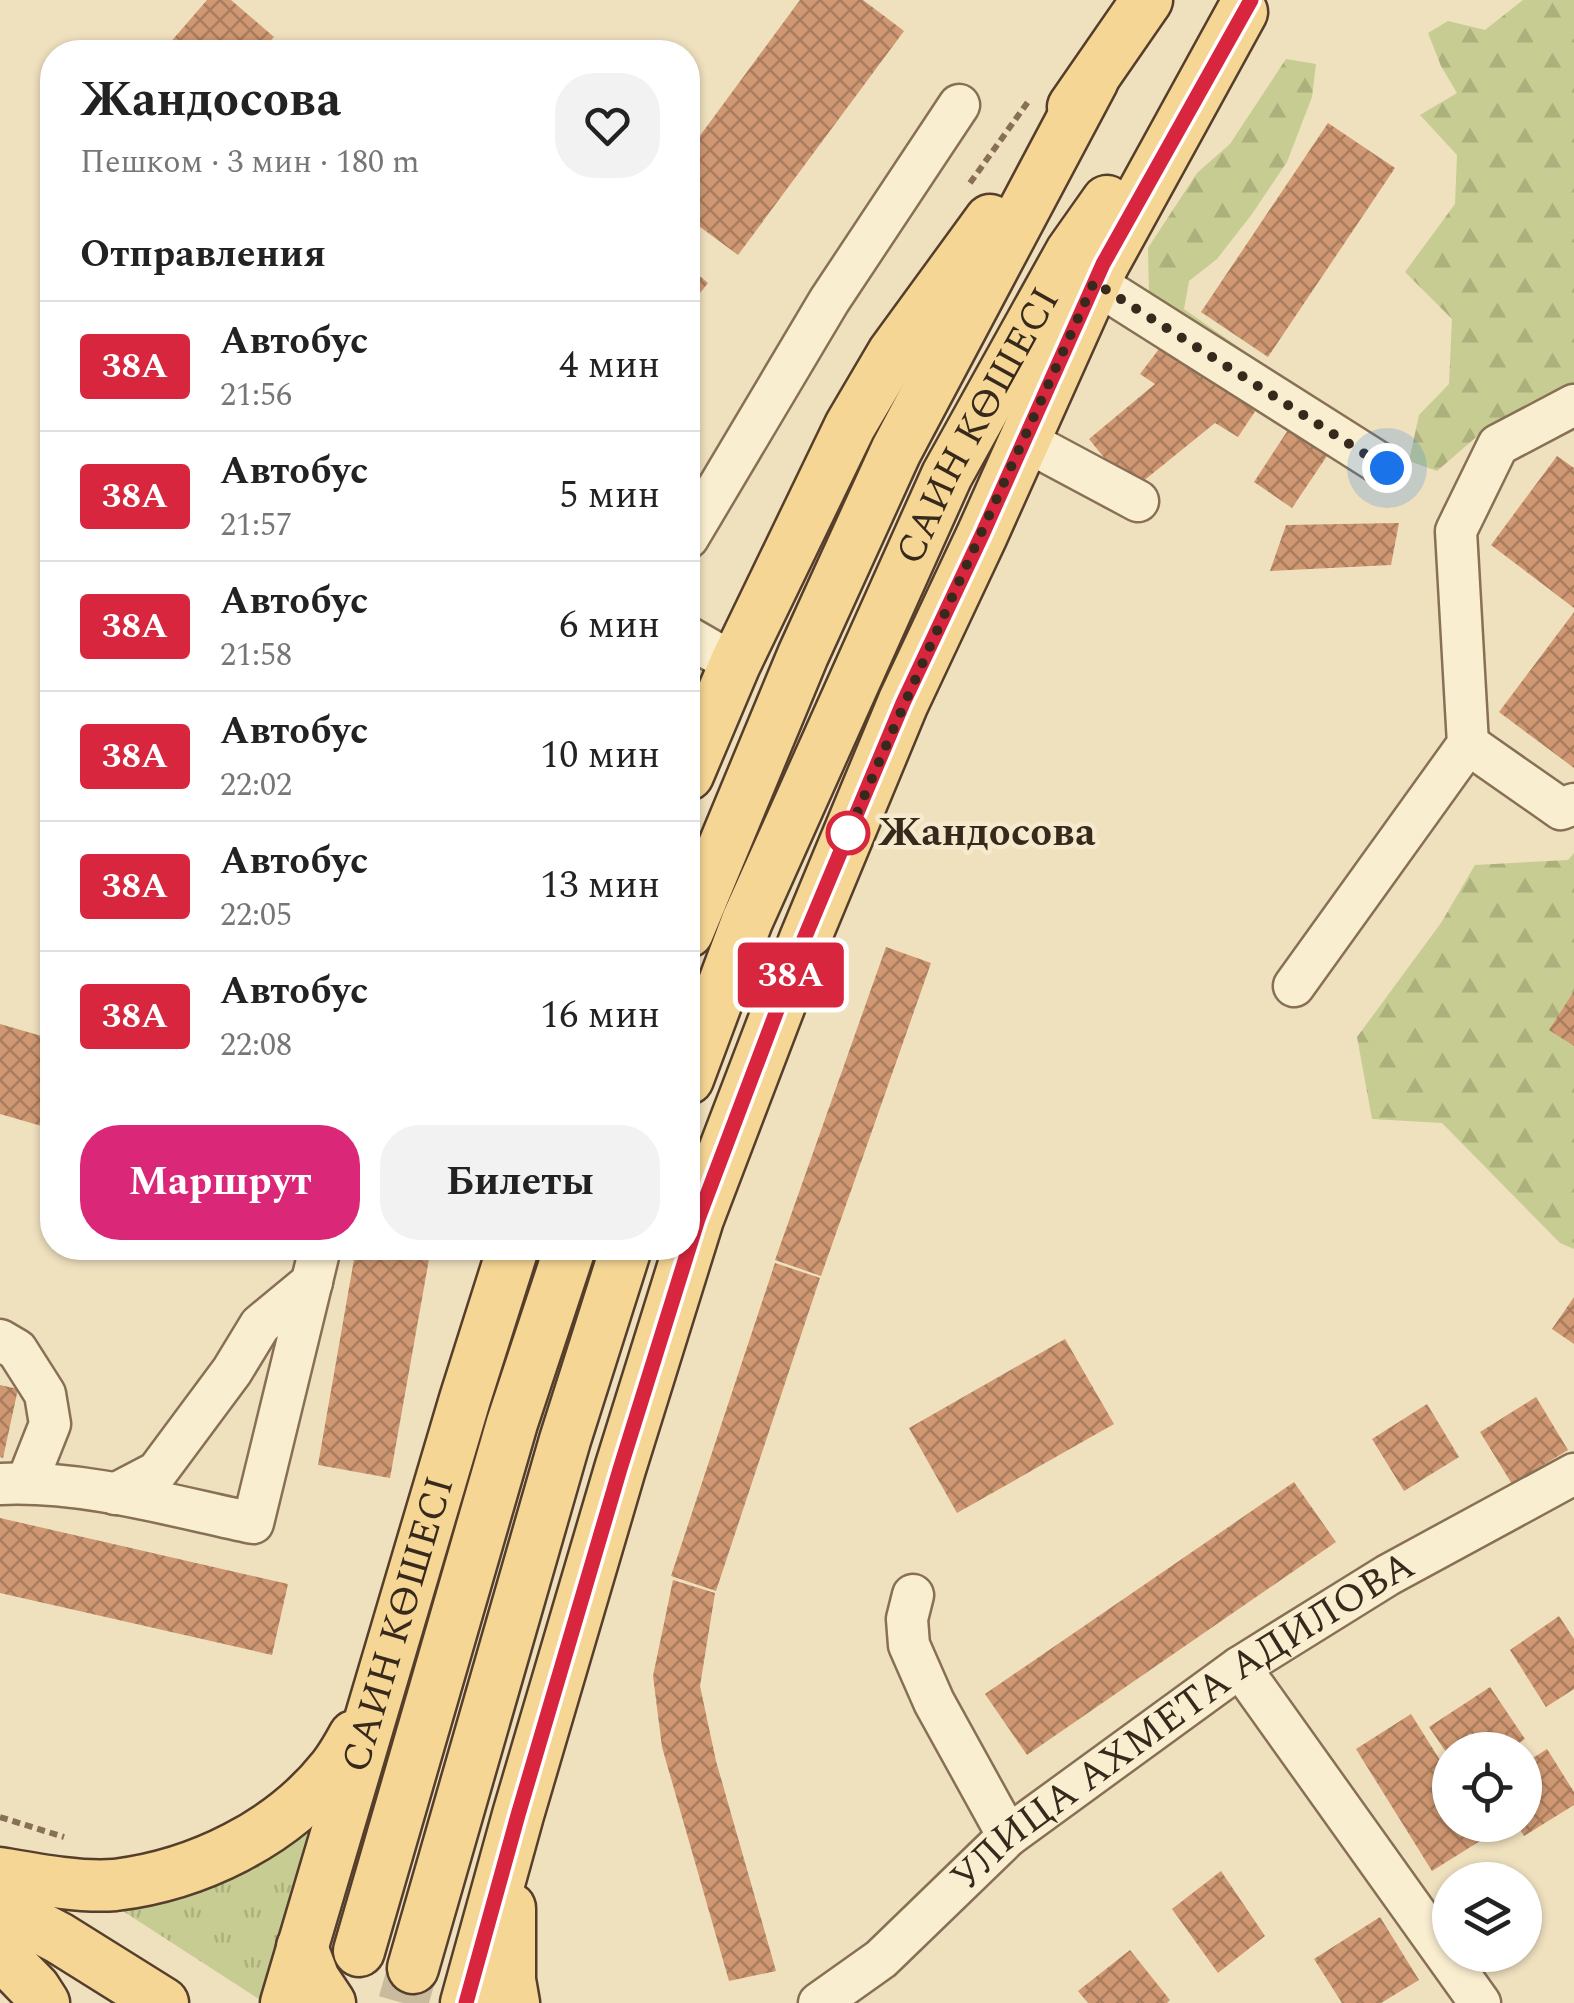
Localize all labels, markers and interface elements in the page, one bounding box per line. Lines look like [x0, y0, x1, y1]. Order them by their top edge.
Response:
text: Жандосова [80, 64, 341, 137]
button: heart [555, 73, 660, 178]
text: Пешком · 3 мин · 180 m [80, 138, 420, 187]
text: Отправления [80, 226, 326, 284]
street label: САИН КӨШЕСІ [880, 276, 1076, 575]
text: Автобус [220, 313, 368, 371]
text: 4 мин [559, 337, 660, 395]
text: 38А [102, 340, 168, 393]
text: 21:56 [220, 371, 292, 420]
text: Автобус [220, 443, 368, 501]
your location [1362, 443, 1412, 493]
text: 5 мин [559, 467, 660, 525]
text: 38А [102, 470, 168, 523]
text: 21:57 [220, 501, 292, 550]
text: Автобус [220, 573, 368, 631]
text: 6 мин [559, 597, 660, 655]
text: 38А [102, 600, 168, 653]
text: 21:58 [220, 631, 292, 680]
text: Автобус [220, 703, 368, 761]
text: 10 мин [540, 727, 660, 785]
text: 38А [102, 730, 168, 783]
text: 22:02 [220, 761, 292, 810]
place label: Жандосова [878, 803, 1096, 864]
marker: Жандосова [827, 812, 869, 854]
text: Автобус [220, 833, 368, 891]
text: 13 мин [540, 857, 660, 915]
text: 38А [102, 860, 168, 913]
text: 22:05 [220, 891, 292, 940]
line badge: 38А [734, 942, 848, 1008]
text: 38А [758, 949, 824, 1002]
text: Автобус [220, 963, 368, 1021]
text: 16 мин [540, 987, 660, 1045]
text: 38А [102, 990, 168, 1043]
text: 22:08 [220, 1021, 292, 1070]
button: Маршрут [80, 1125, 360, 1240]
button: Билеты [380, 1125, 660, 1240]
street label: САИН КӨШЕСІ [326, 1469, 471, 1780]
street label: УЛИЦА АХМЕТА АДИЛОВА [937, 1535, 1426, 1906]
map controls [1432, 1732, 1542, 1972]
button: locate [1432, 1732, 1542, 1842]
button: layers [1432, 1862, 1542, 1972]

